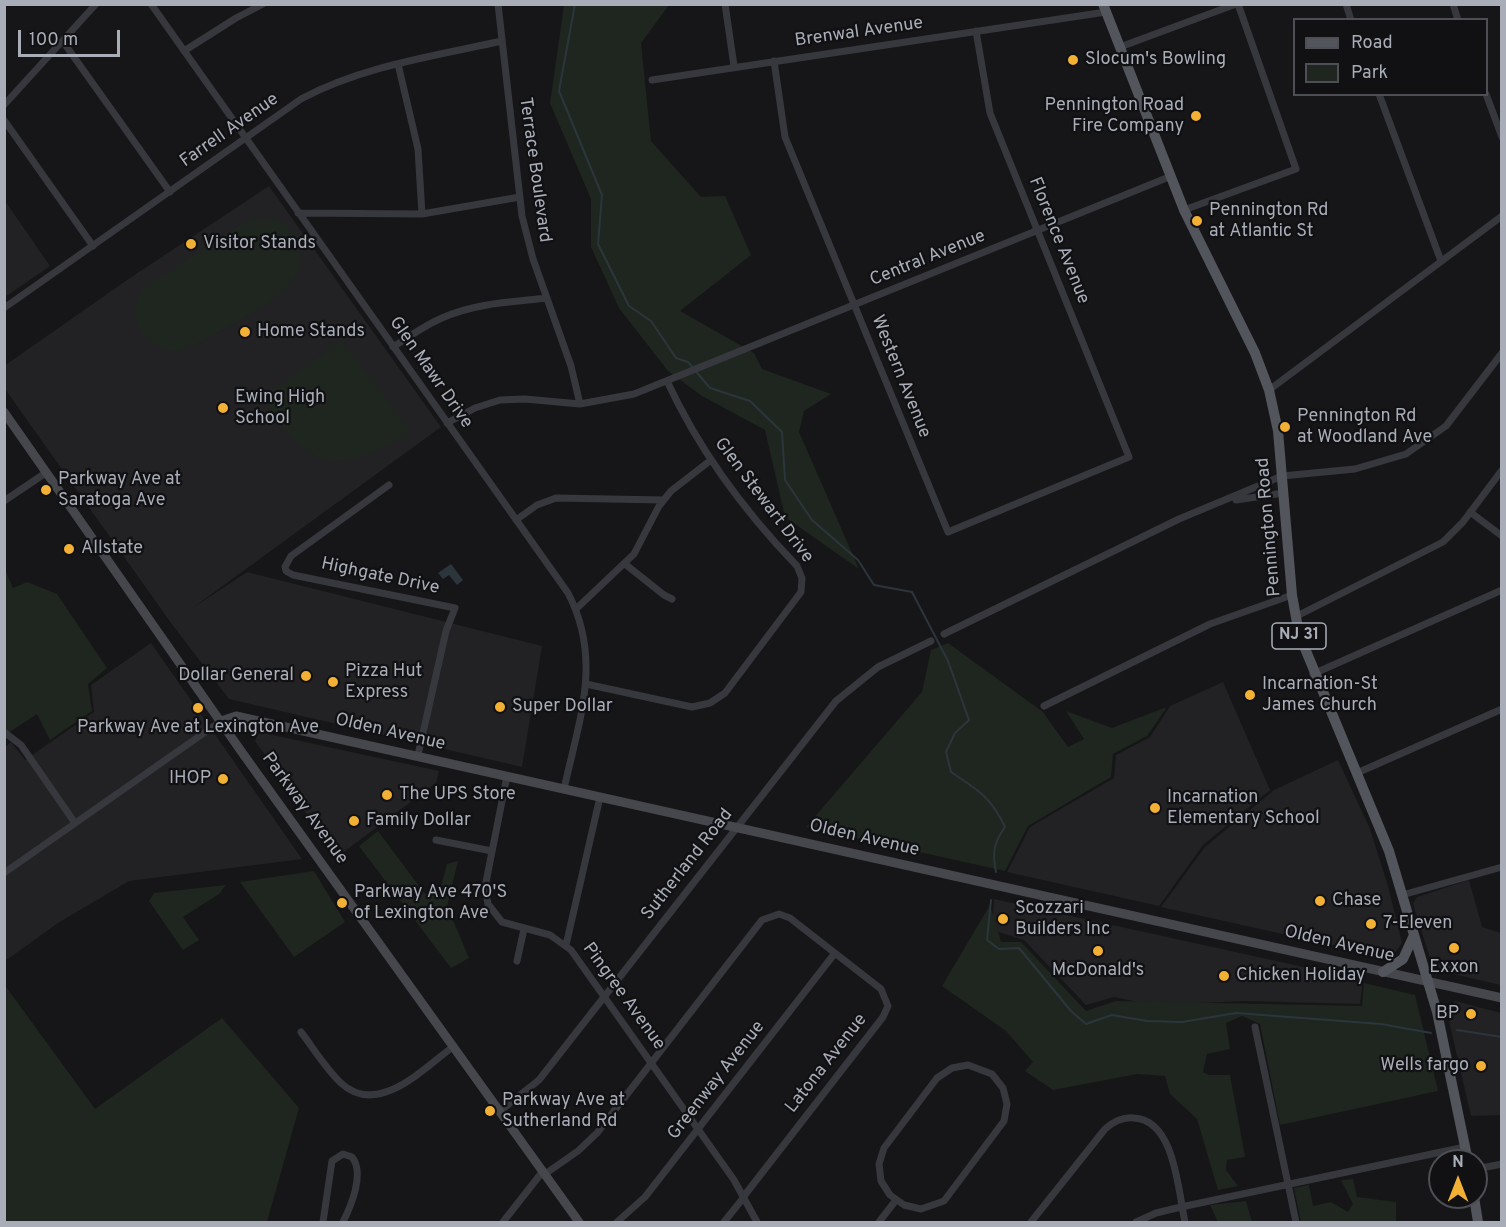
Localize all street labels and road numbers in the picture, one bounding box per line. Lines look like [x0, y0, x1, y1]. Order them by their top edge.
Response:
street label: Brenwal Avenue [793, 13, 925, 53]
street label: Farrell Avenue [177, 89, 283, 173]
street label: Terrace Boulevard [513, 96, 555, 244]
street label: Florence Avenue [1023, 174, 1093, 308]
street label: Central Avenue [867, 226, 989, 292]
street label: Western Avenue [866, 312, 934, 442]
street label: Glen Mawr Drive [384, 313, 476, 433]
street label: Glen Stewart Drive [709, 434, 817, 568]
street label: Pennington Road [1253, 457, 1287, 597]
street label: Highgate Drive [319, 554, 441, 600]
road number: NJ 31 [1272, 623, 1326, 649]
street label: Olden Avenue [333, 710, 447, 756]
street label: Parkway Avenue [256, 749, 352, 869]
street label: Sutherland Road [638, 805, 738, 925]
street label: Olden Avenue [807, 816, 921, 862]
street label: Olden Avenue [1282, 922, 1396, 968]
street label: Pingree Avenue [577, 939, 669, 1055]
street label: Latona Avenue [782, 1010, 872, 1118]
street label: Greenway Avenue [664, 1017, 770, 1145]

